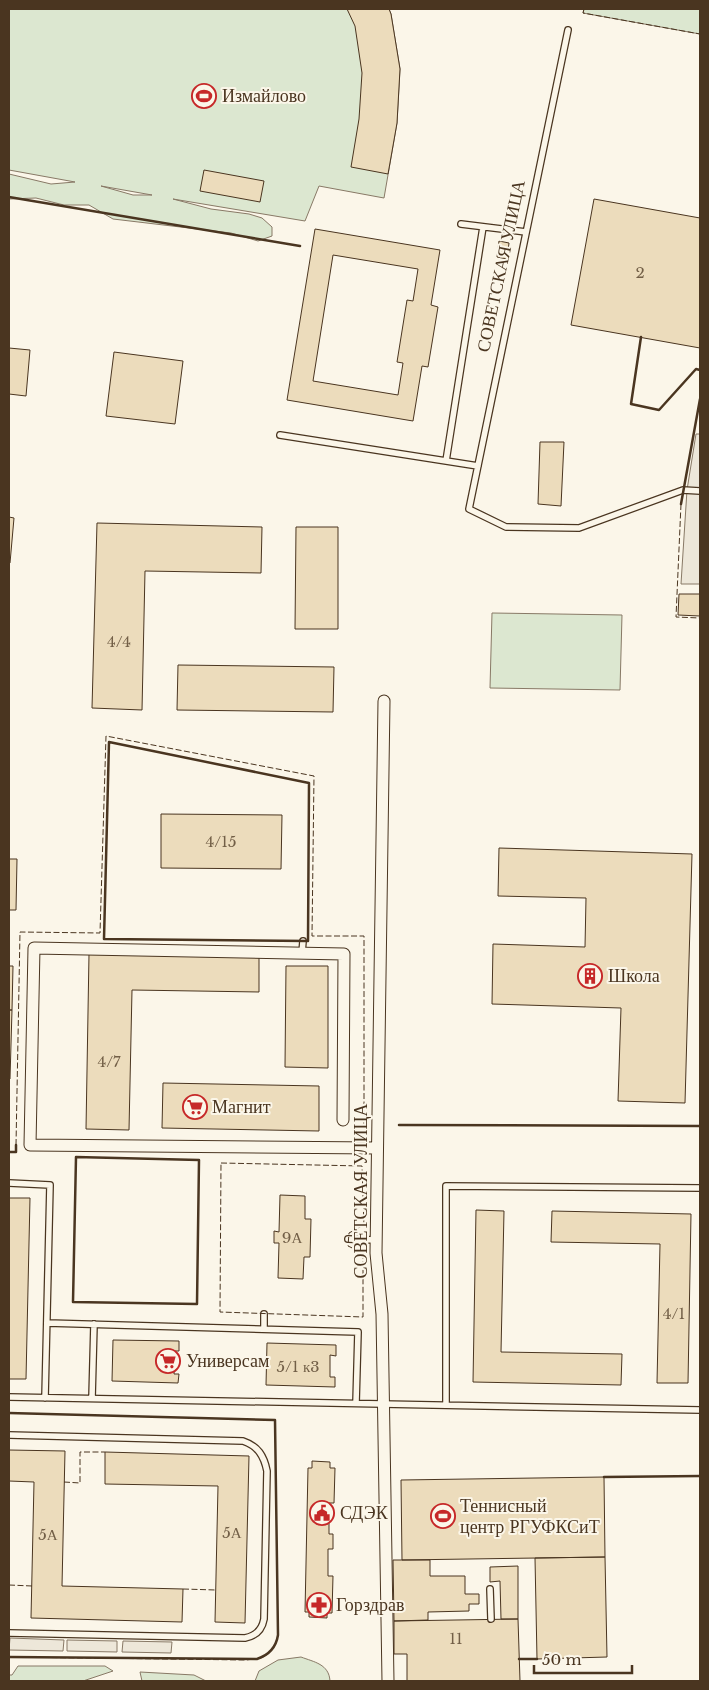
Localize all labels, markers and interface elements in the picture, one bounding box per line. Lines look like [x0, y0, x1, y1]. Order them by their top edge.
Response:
sports icon: Измайлово [191, 83, 217, 109]
place label: Измайлово [222, 85, 306, 107]
street label: СОВЕТСКАЯ УЛИЦА [472, 178, 530, 354]
house number: 2 [635, 263, 645, 282]
house number: 4/4 [107, 632, 131, 651]
house number: 4/15 [206, 832, 236, 851]
building icon: Школа [577, 963, 603, 989]
place label: Школа [608, 965, 660, 987]
house number: 4/7 [97, 1052, 121, 1071]
supermarket icon: Магнит [182, 1094, 208, 1120]
place label: Магнит [212, 1096, 271, 1118]
street label: СОВЕТСКАЯ УЛИЦА [350, 1103, 372, 1279]
house number: 9А [282, 1228, 302, 1247]
house number: 4/1 [663, 1304, 685, 1323]
supermarket icon: Универсам [155, 1348, 181, 1374]
place label: Универсам [186, 1350, 269, 1372]
house number: 5/1 к3 [277, 1357, 319, 1376]
place label: Теннисный центр РГУФКСиТ [460, 1495, 600, 1538]
public building icon: СДЭК [309, 1500, 335, 1526]
place label: СДЭК [340, 1502, 389, 1524]
sports icon: Теннисный центр РГУФКСиТ [430, 1503, 456, 1529]
house number: 5А [222, 1523, 242, 1542]
house number: 5А [38, 1525, 58, 1544]
pharmacy icon: Горздрав [306, 1592, 332, 1618]
place label: Горздрав [336, 1594, 404, 1616]
house number: 11 [449, 1629, 463, 1648]
scale bar [534, 1642, 632, 1674]
text: 50 m [542, 1650, 582, 1669]

